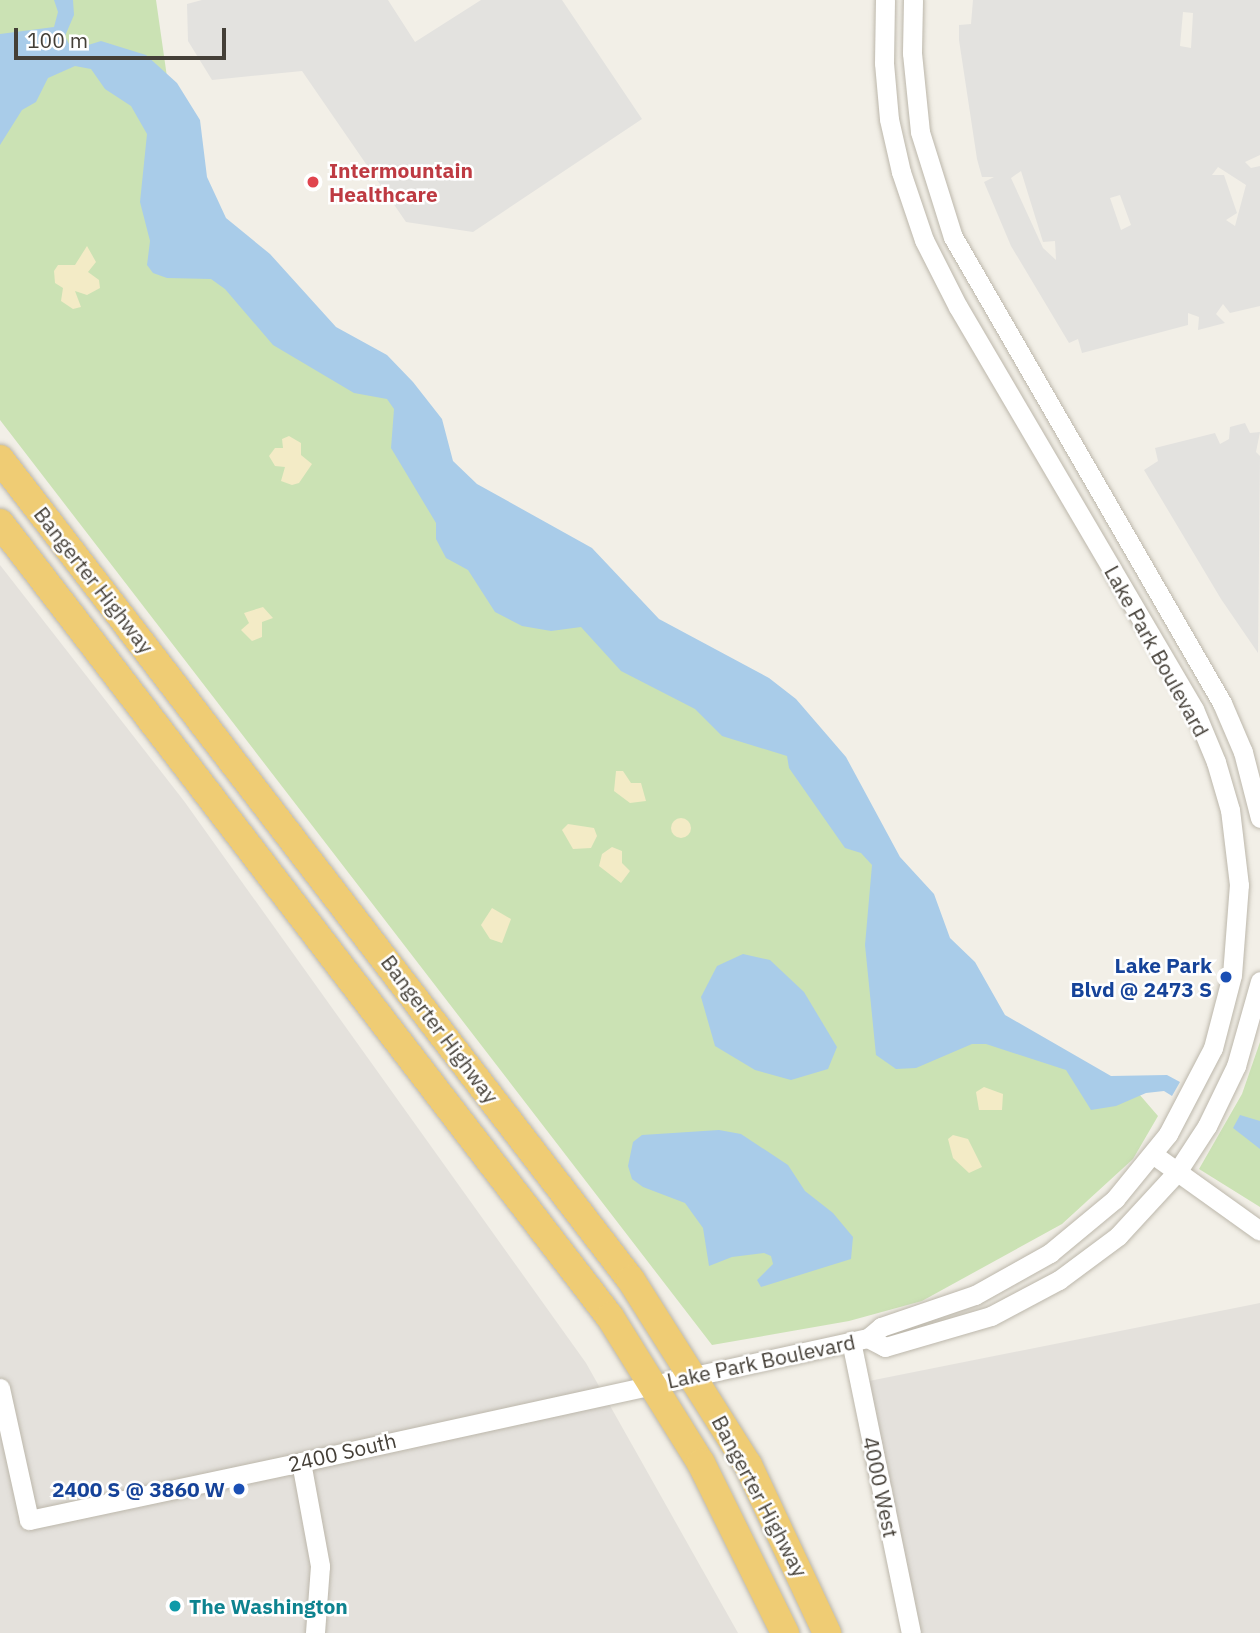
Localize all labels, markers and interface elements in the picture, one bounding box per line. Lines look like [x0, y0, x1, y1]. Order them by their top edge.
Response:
scale bar [18, 14, 229, 58]
text: 100 m [27, 26, 88, 54]
place label: Intermountain Healthcare [329, 157, 473, 207]
marker: Intermountain Healthcare [303, 172, 323, 192]
street label: Bangerter Highway [29, 502, 159, 658]
street label: Lake Park Boulevard [1099, 561, 1215, 741]
street label: Bangerter Highway [376, 950, 504, 1108]
place label: Lake Park Blvd @ 2473 S [1071, 952, 1212, 1002]
marker: Lake Park Blvd @ 2473 S [1218, 969, 1234, 985]
street label: Lake Park Boulevard [664, 1329, 858, 1393]
street label: Bangerter Highway [707, 1411, 813, 1581]
street label: 2400 South [285, 1427, 399, 1477]
street label: 4000 West [858, 1434, 904, 1540]
place label: 2400 S @ 3860 W [52, 1476, 225, 1502]
marker: 2400 S @ 3860 W [231, 1481, 247, 1497]
place label: The Washington [189, 1593, 348, 1619]
marker: The Washington [167, 1598, 183, 1614]

